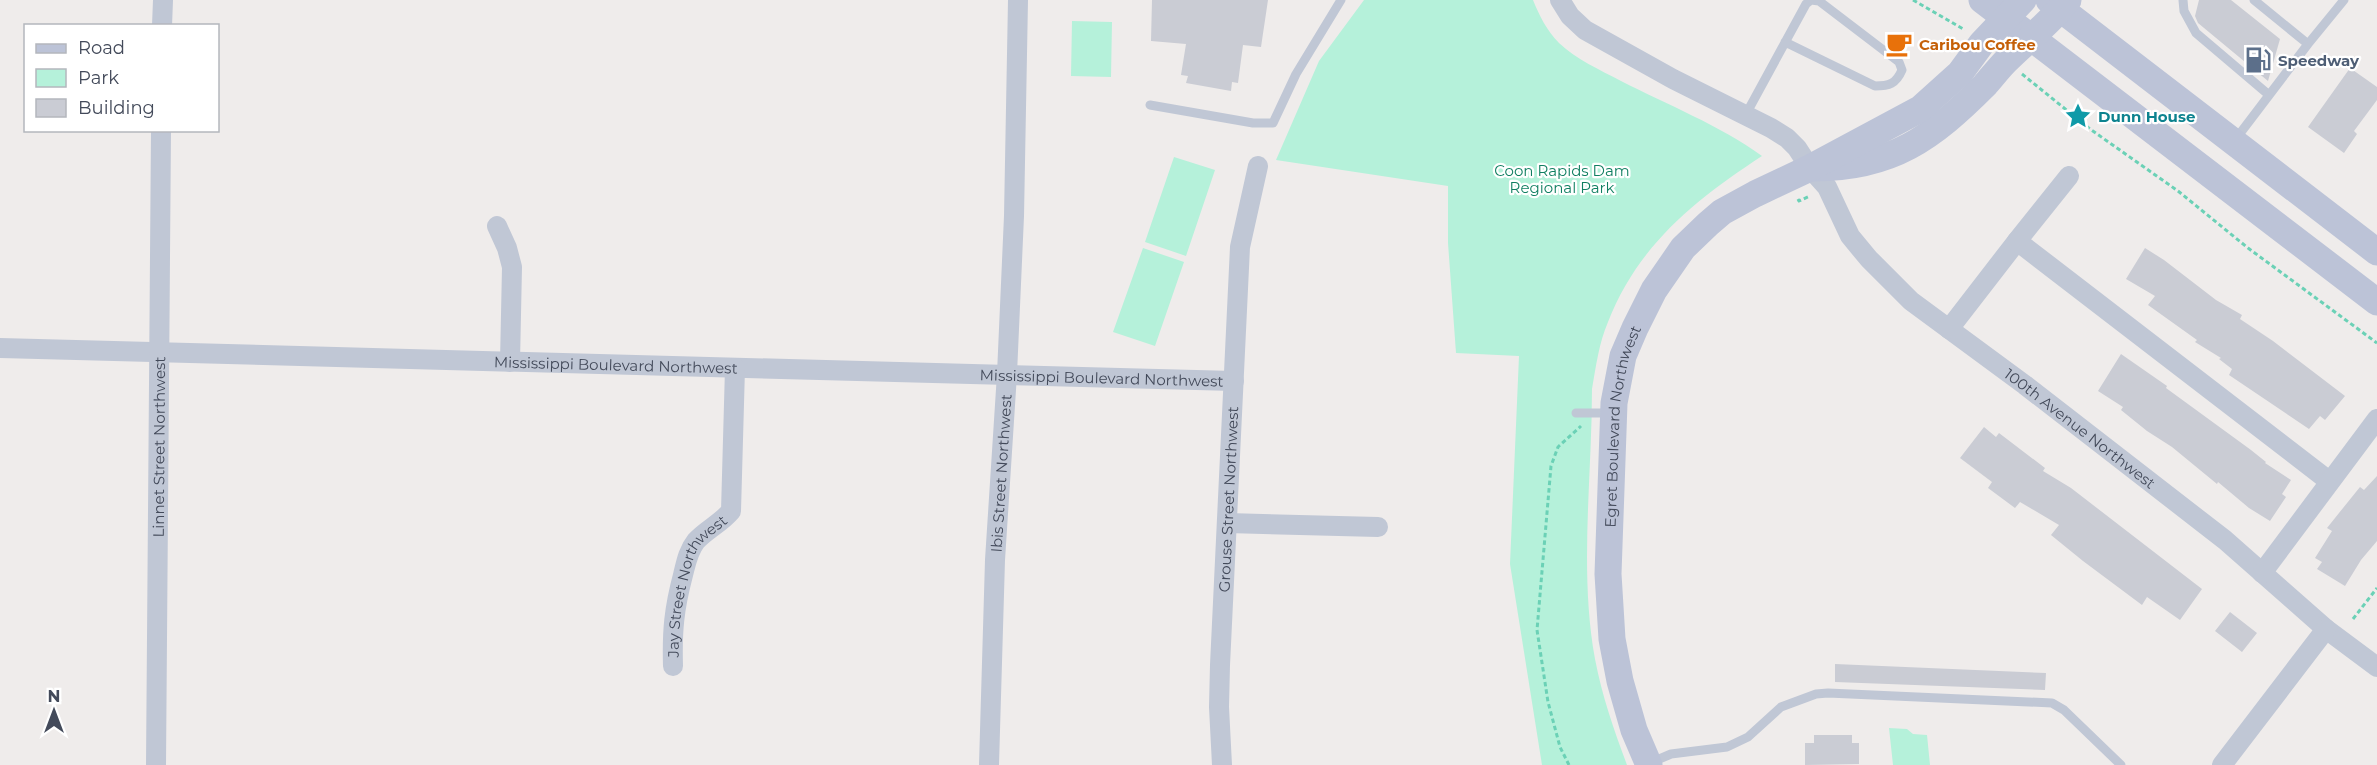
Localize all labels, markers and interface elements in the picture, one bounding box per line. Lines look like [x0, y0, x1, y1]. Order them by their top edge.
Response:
legend [24, 24, 219, 132]
cafe icon: Caribou Coffee [1884, 29, 1914, 59]
place label: Caribou Coffee [1919, 35, 2036, 54]
text: Road [78, 37, 125, 59]
fuel station icon: Speedway [2243, 45, 2273, 75]
place label: Speedway [2278, 51, 2360, 70]
text: Park [78, 67, 119, 89]
text: Building [78, 97, 155, 119]
place icon: Dunn House [2063, 101, 2093, 131]
place label: Dunn House [2098, 107, 2195, 126]
park label: Coon Rapids Dam Regional Park [1494, 161, 1630, 197]
street label: Egret Boulevard Northwest [1600, 322, 1645, 528]
street label: Mississippi Boulevard Northwest [494, 352, 738, 377]
street label: Linnet Street Northwest [148, 356, 169, 538]
street label: 100th Avenue Northwest [2001, 364, 2160, 492]
street label: Mississippi Boulevard Northwest [979, 365, 1224, 390]
street label: Ibis Street Northwest [986, 393, 1015, 553]
street label: Grouse Street Northwest [1214, 406, 1242, 593]
street label: Jay Street Northwest [663, 510, 731, 658]
north arrow [24, 681, 84, 741]
text: N [48, 687, 60, 706]

